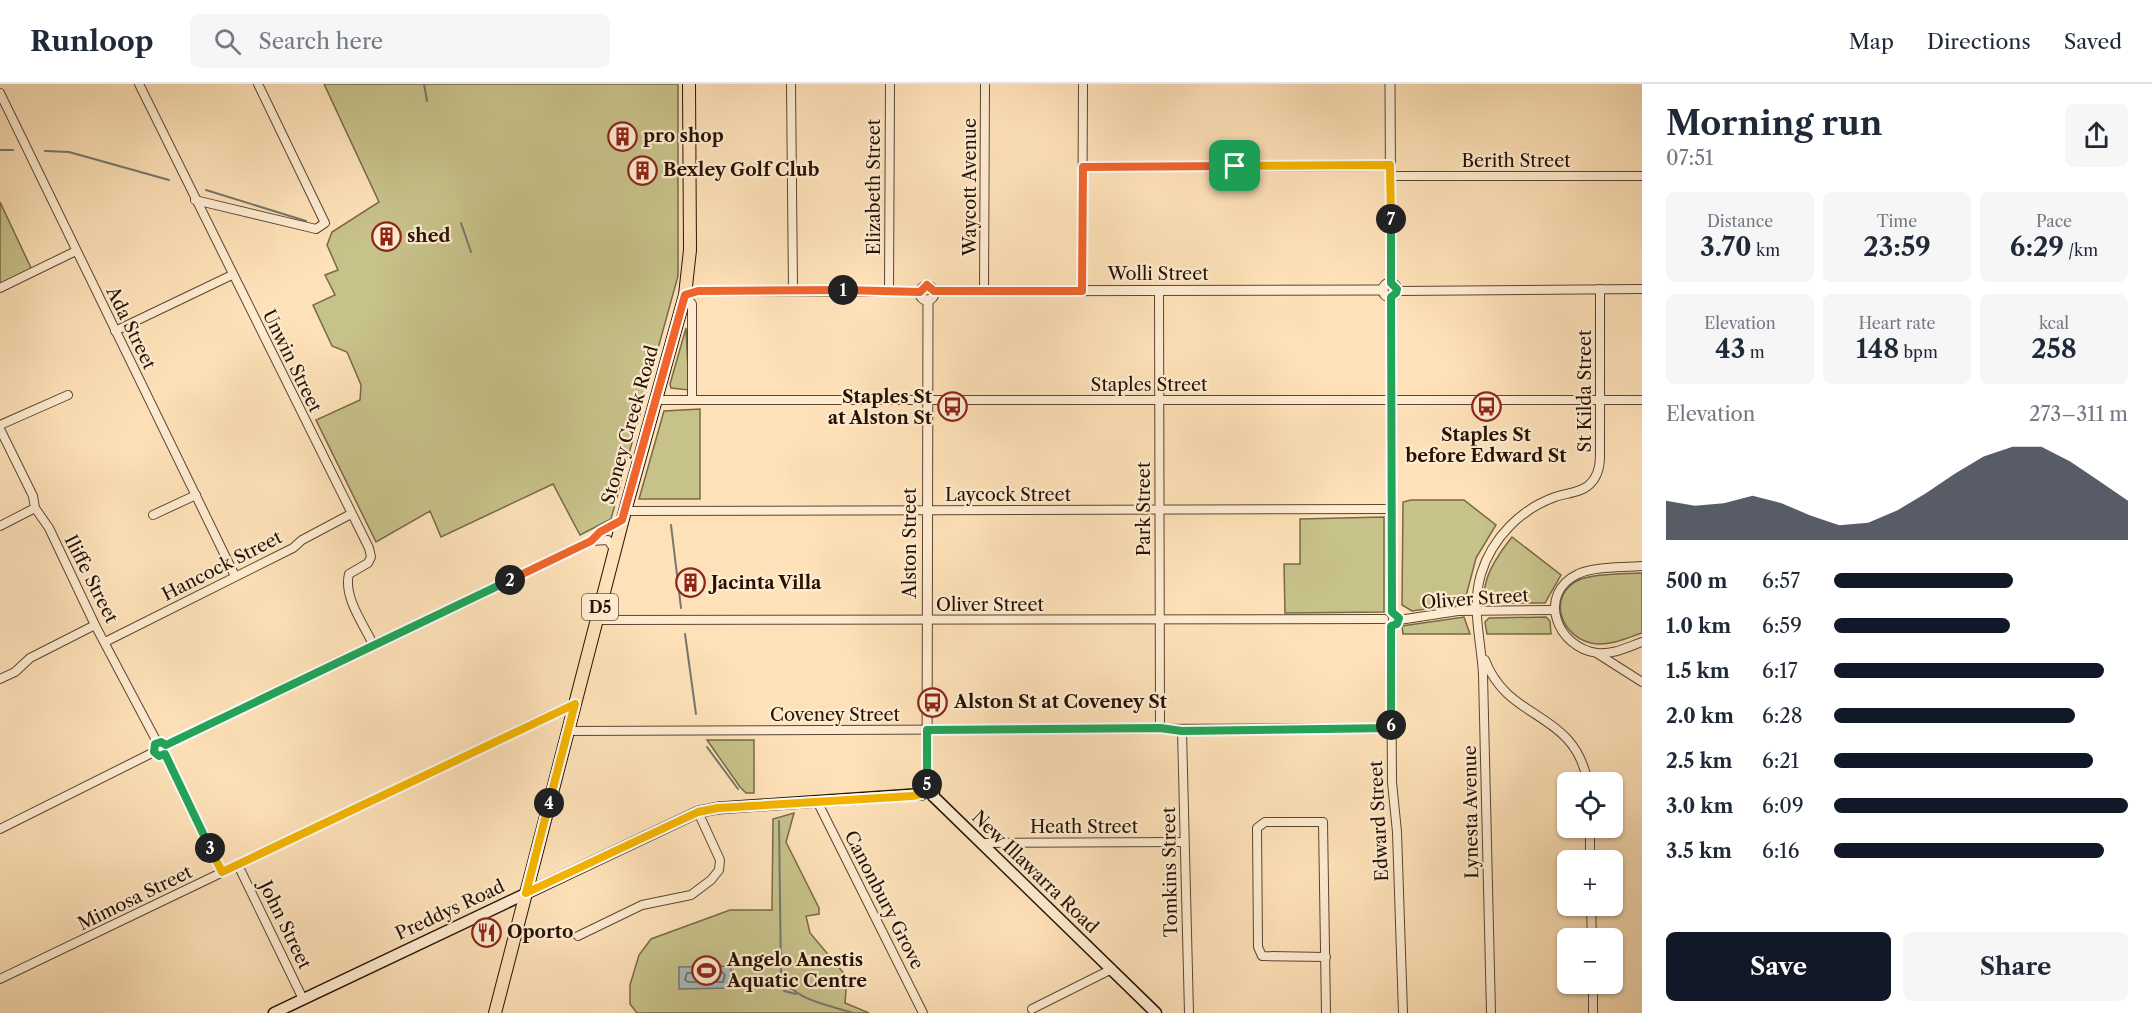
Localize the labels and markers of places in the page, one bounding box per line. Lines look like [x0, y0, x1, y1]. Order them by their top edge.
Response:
building icon: pro shop [606, 120, 638, 152]
place label: pro shop [643, 125, 724, 147]
pin [1209, 140, 1260, 191]
building icon: Bexley Golf Club [626, 154, 658, 186]
place label: Bexley Golf Club [663, 159, 820, 181]
pin: 7 [1376, 204, 1406, 234]
building icon: shed [370, 220, 402, 252]
place label: shed [407, 225, 450, 247]
pin: 1 [828, 275, 858, 305]
place label: Staples St at Alston St [828, 386, 933, 429]
bus stop icon: Staples St before Edward St [1470, 390, 1502, 422]
bus stop icon: Staples St at Alston St [937, 391, 969, 423]
place label: Staples St before Edward St [1405, 424, 1567, 467]
pin: 2 [495, 565, 525, 595]
building icon: Jacinta Villa [674, 567, 706, 599]
place label: Jacinta Villa [708, 572, 822, 594]
bus stop icon: Alston St at Coveney St [917, 686, 949, 718]
place label: Alston St at Coveney St [953, 691, 1168, 713]
pin: 6 [1376, 710, 1406, 740]
pin: 5 [912, 769, 942, 799]
pin: 4 [534, 788, 564, 818]
pin: 3 [195, 833, 225, 863]
restaurant icon: Oporto [470, 916, 502, 948]
place label: Oporto [507, 921, 573, 943]
place label: Angelo Anestis Aquatic Centre [726, 949, 867, 992]
sports icon: Angelo Anestis Aquatic Centre [690, 954, 722, 986]

